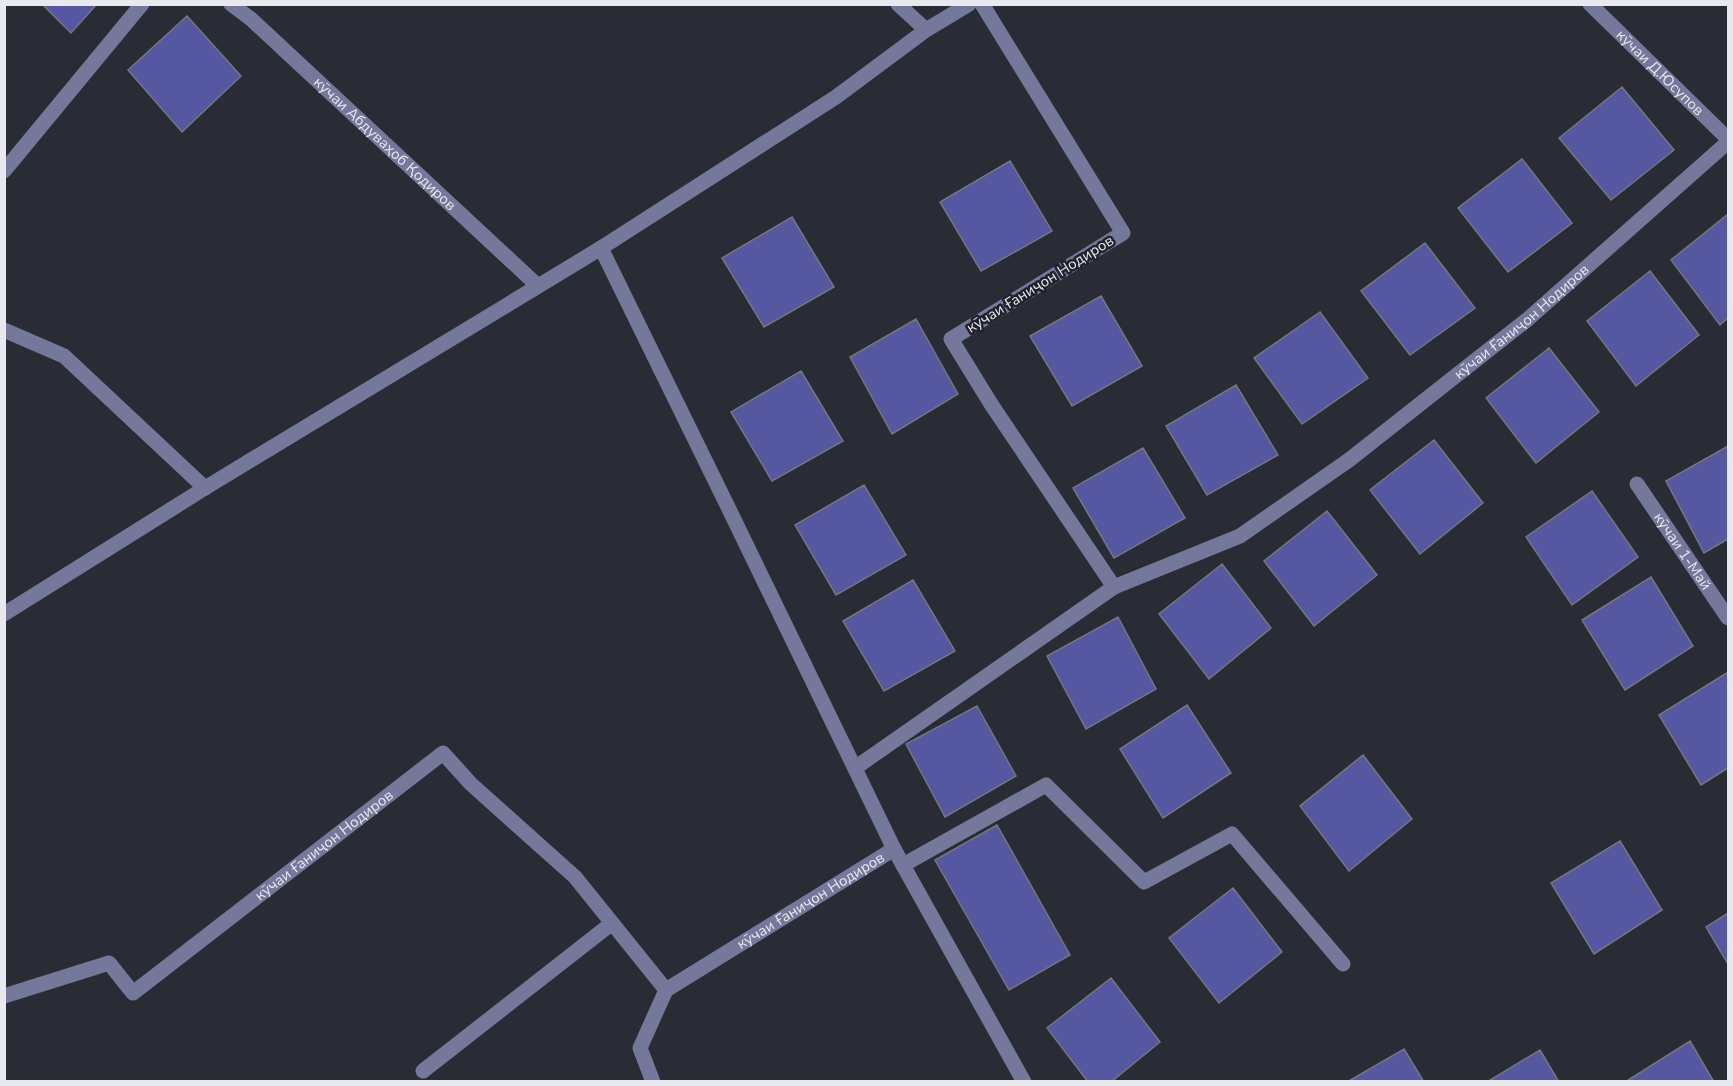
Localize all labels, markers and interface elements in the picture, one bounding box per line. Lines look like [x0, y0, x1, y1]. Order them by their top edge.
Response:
street label: кӯчаи Д.Юсупов [1612, 25, 1708, 120]
street label: кӯчаи Абдуваҳоб Қодиров [309, 72, 461, 215]
street label: кӯчаи Ғаниҷон Нодиров [963, 230, 1117, 338]
street label: кӯчаи Ғаниҷон Нодиров [1450, 260, 1593, 384]
street label: кӯчаи 1-Май [1649, 508, 1716, 594]
street label: кӯчаи Ғаниҷон Нодиров [251, 785, 397, 905]
street label: кӯчаи Ғаниҷон Нодиров [733, 847, 888, 954]

